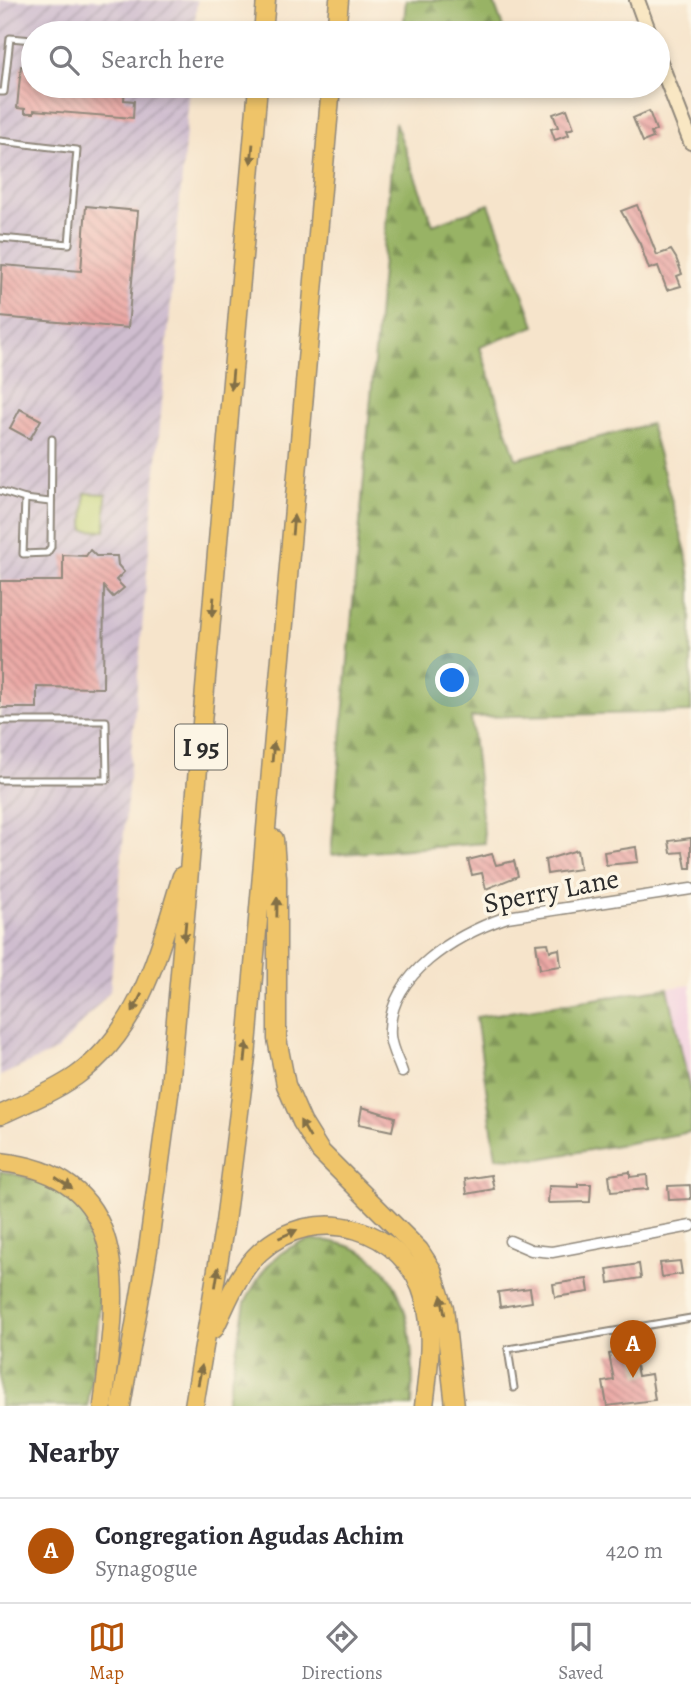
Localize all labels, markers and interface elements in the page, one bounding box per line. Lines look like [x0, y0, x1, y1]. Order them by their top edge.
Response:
search box [21, 21, 670, 98]
icon: search [45, 41, 83, 79]
text: Search here [101, 42, 225, 77]
one-way arrow [246, 143, 257, 165]
one-way arrow [227, 370, 238, 392]
one-way arrow [288, 514, 299, 536]
one-way arrow [207, 596, 218, 618]
your location [435, 663, 469, 697]
road number: I 95 [175, 724, 227, 769]
one-way arrow [268, 741, 279, 763]
street label: Sperry Lane [480, 859, 622, 923]
one-way arrow [271, 895, 283, 917]
one-way arrow [179, 921, 190, 943]
one-way arrow [132, 993, 143, 1013]
one-way arrow [241, 1040, 252, 1062]
one-way arrow [299, 1119, 312, 1138]
one-way arrow [54, 1177, 74, 1190]
one-way arrow [278, 1228, 298, 1240]
one-way arrow [212, 1266, 223, 1288]
one-way arrow [437, 1294, 448, 1316]
pin: A [610, 1320, 656, 1378]
one-way arrow [195, 1364, 206, 1386]
text: Nearby [28, 1432, 119, 1472]
text: Congregation Agudas Achim [95, 1518, 404, 1553]
text: A [44, 1535, 58, 1566]
text: 420 m [606, 1535, 663, 1566]
text: Synagogue [95, 1553, 198, 1584]
tab: Map [88, 1618, 126, 1686]
tab: Directions [301, 1618, 383, 1686]
tab: Saved [558, 1618, 603, 1686]

